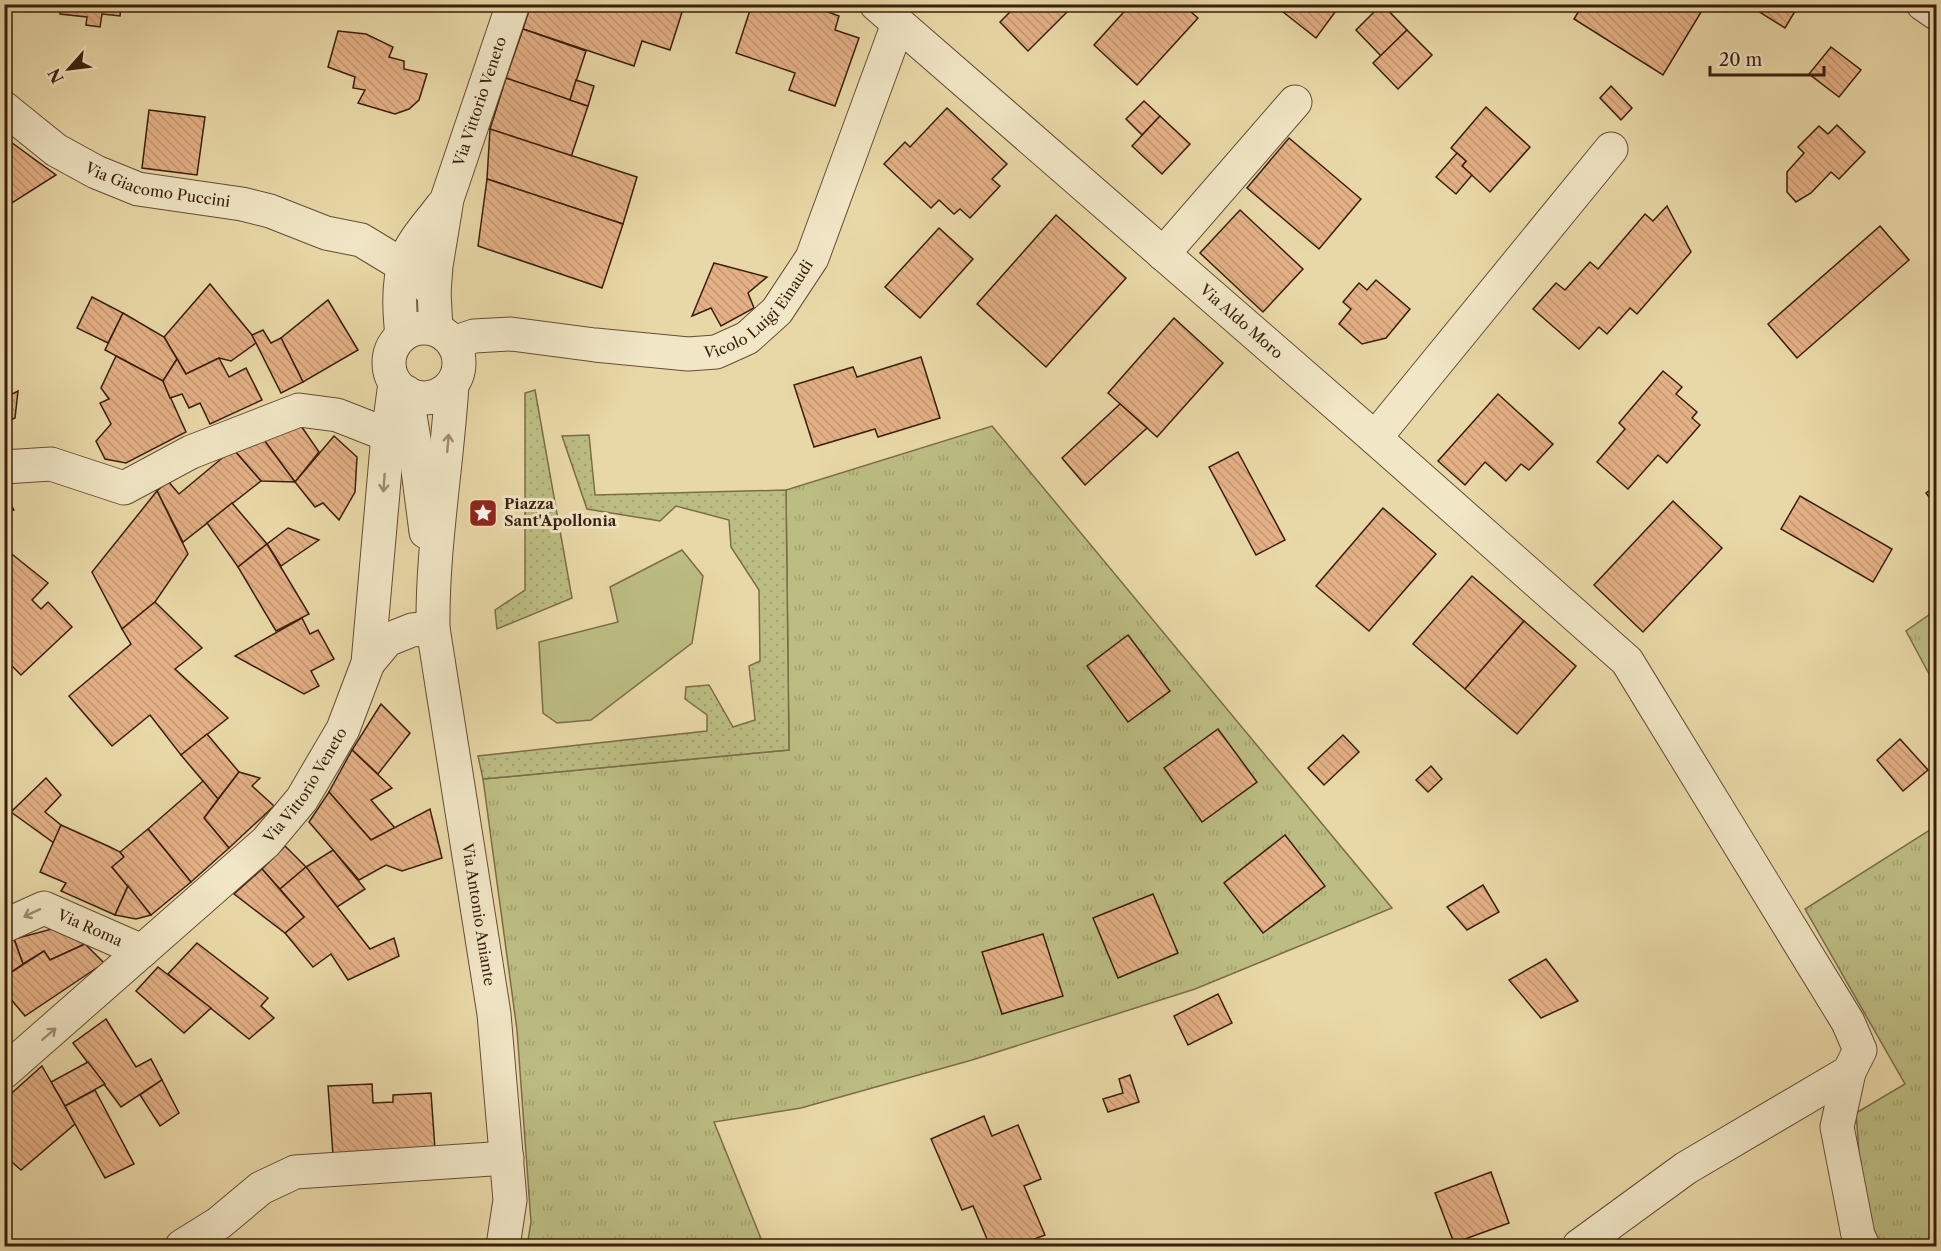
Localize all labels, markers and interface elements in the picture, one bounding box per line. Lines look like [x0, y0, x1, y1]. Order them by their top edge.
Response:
street label: Via Vittorio Veneto [448, 34, 510, 170]
north arrow [39, 39, 99, 99]
scale bar [1710, 39, 1824, 77]
text: 20 m [1719, 49, 1763, 71]
text: N [44, 65, 68, 87]
street label: Via Giacomo Puccini [81, 157, 232, 211]
street label: Vicolo Luigi Einaudi [702, 256, 817, 362]
street label: Via Aldo Moro [1195, 279, 1287, 362]
one-way arrow [443, 433, 454, 453]
one-way arrow [378, 472, 389, 492]
place label: Piazza Sant'Apollonia [504, 494, 617, 530]
place icon: Piazza Sant'Apollonia [467, 497, 499, 529]
street label: Via Vittorio Veneto [259, 724, 351, 847]
street label: Via Antonio Aniante [458, 841, 499, 987]
street label: Via Roma [54, 905, 126, 950]
one-way arrow [23, 908, 41, 920]
one-way arrow [41, 1027, 56, 1041]

